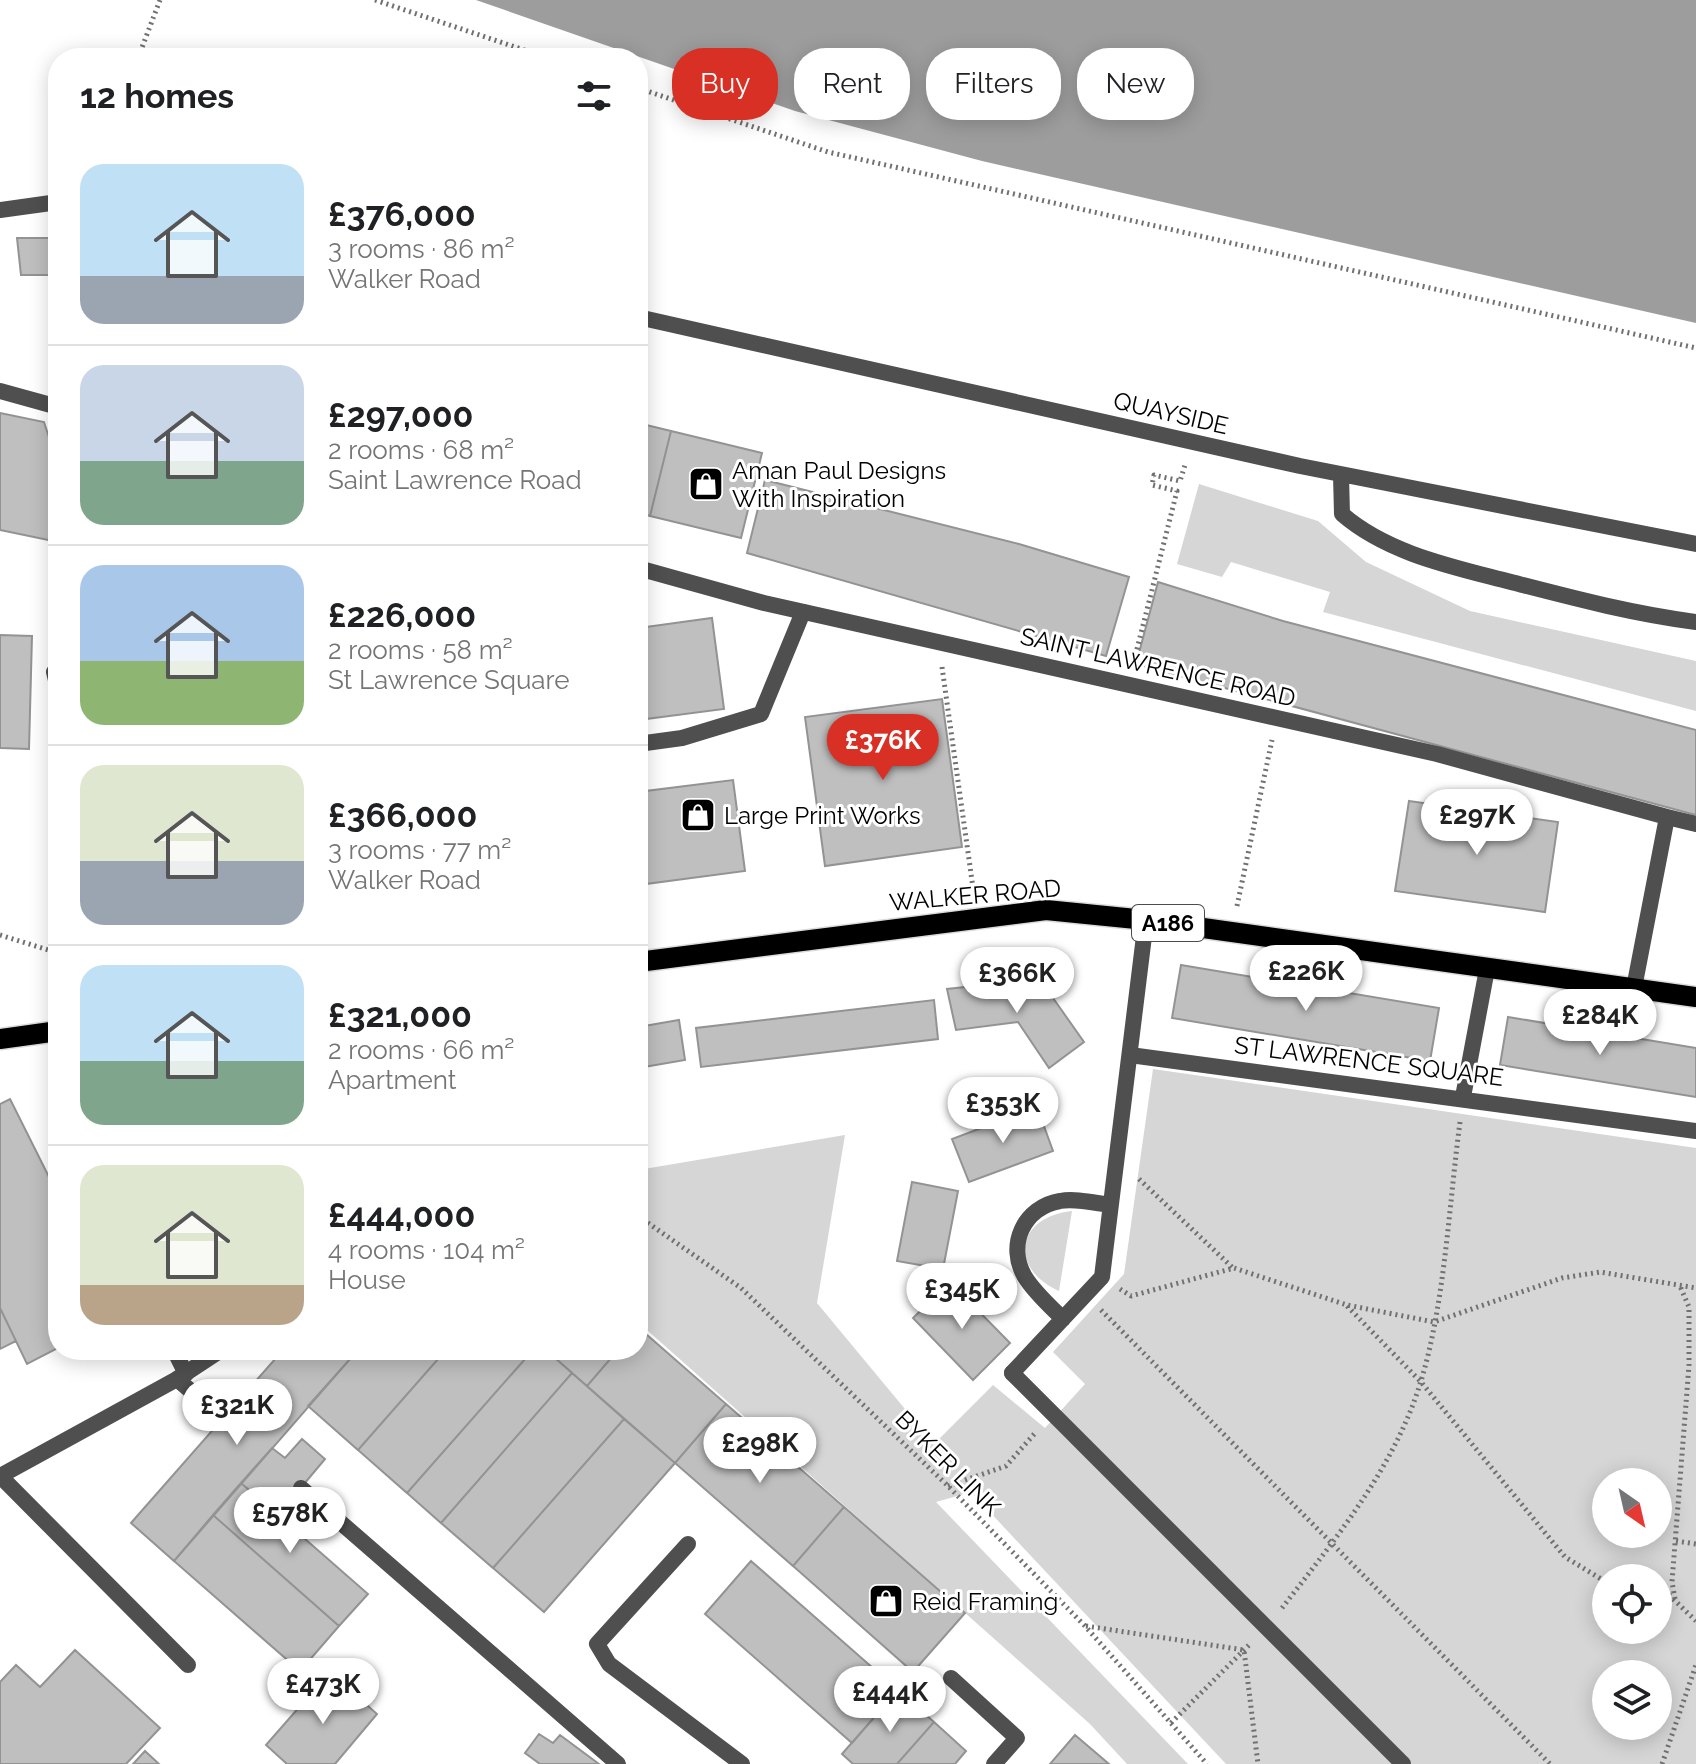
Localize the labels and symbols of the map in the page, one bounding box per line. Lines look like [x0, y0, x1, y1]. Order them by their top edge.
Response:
street label: QUAYSIDE [1111, 386, 1231, 440]
place label: Aman Paul Designs With Inspiration [732, 456, 946, 513]
shop icon: Aman Paul Designs With Inspiration [687, 465, 725, 503]
street label: SAINT LAWRENCE ROAD [1018, 621, 1298, 713]
pin: £376K [827, 714, 939, 782]
pin: £297K [1421, 789, 1533, 857]
shop icon: Large Print Works [679, 796, 717, 834]
place label: Large Print Works [724, 801, 921, 830]
street label: WALKER ROAD [888, 873, 1062, 917]
road number: A186 [1132, 905, 1204, 941]
pin: £226K [1250, 945, 1362, 1013]
pin: £366K [961, 947, 1073, 1015]
pin: £284K [1544, 989, 1656, 1057]
street label: ST LAWRENCE SQUARE [1233, 1030, 1505, 1092]
pin: £353K [947, 1077, 1059, 1145]
pin: £345K [906, 1263, 1018, 1331]
pin: £321K [181, 1379, 293, 1447]
street label: BYKER LINK [889, 1404, 1007, 1522]
pin: £298K [704, 1417, 816, 1485]
north arrow [1592, 1468, 1672, 1548]
pin: £578K [234, 1487, 346, 1555]
shop icon: Reid Framing [867, 1582, 905, 1620]
place label: Reid Framing [912, 1587, 1058, 1616]
pin: £473K [267, 1658, 379, 1726]
pin: £444K [834, 1666, 946, 1734]

